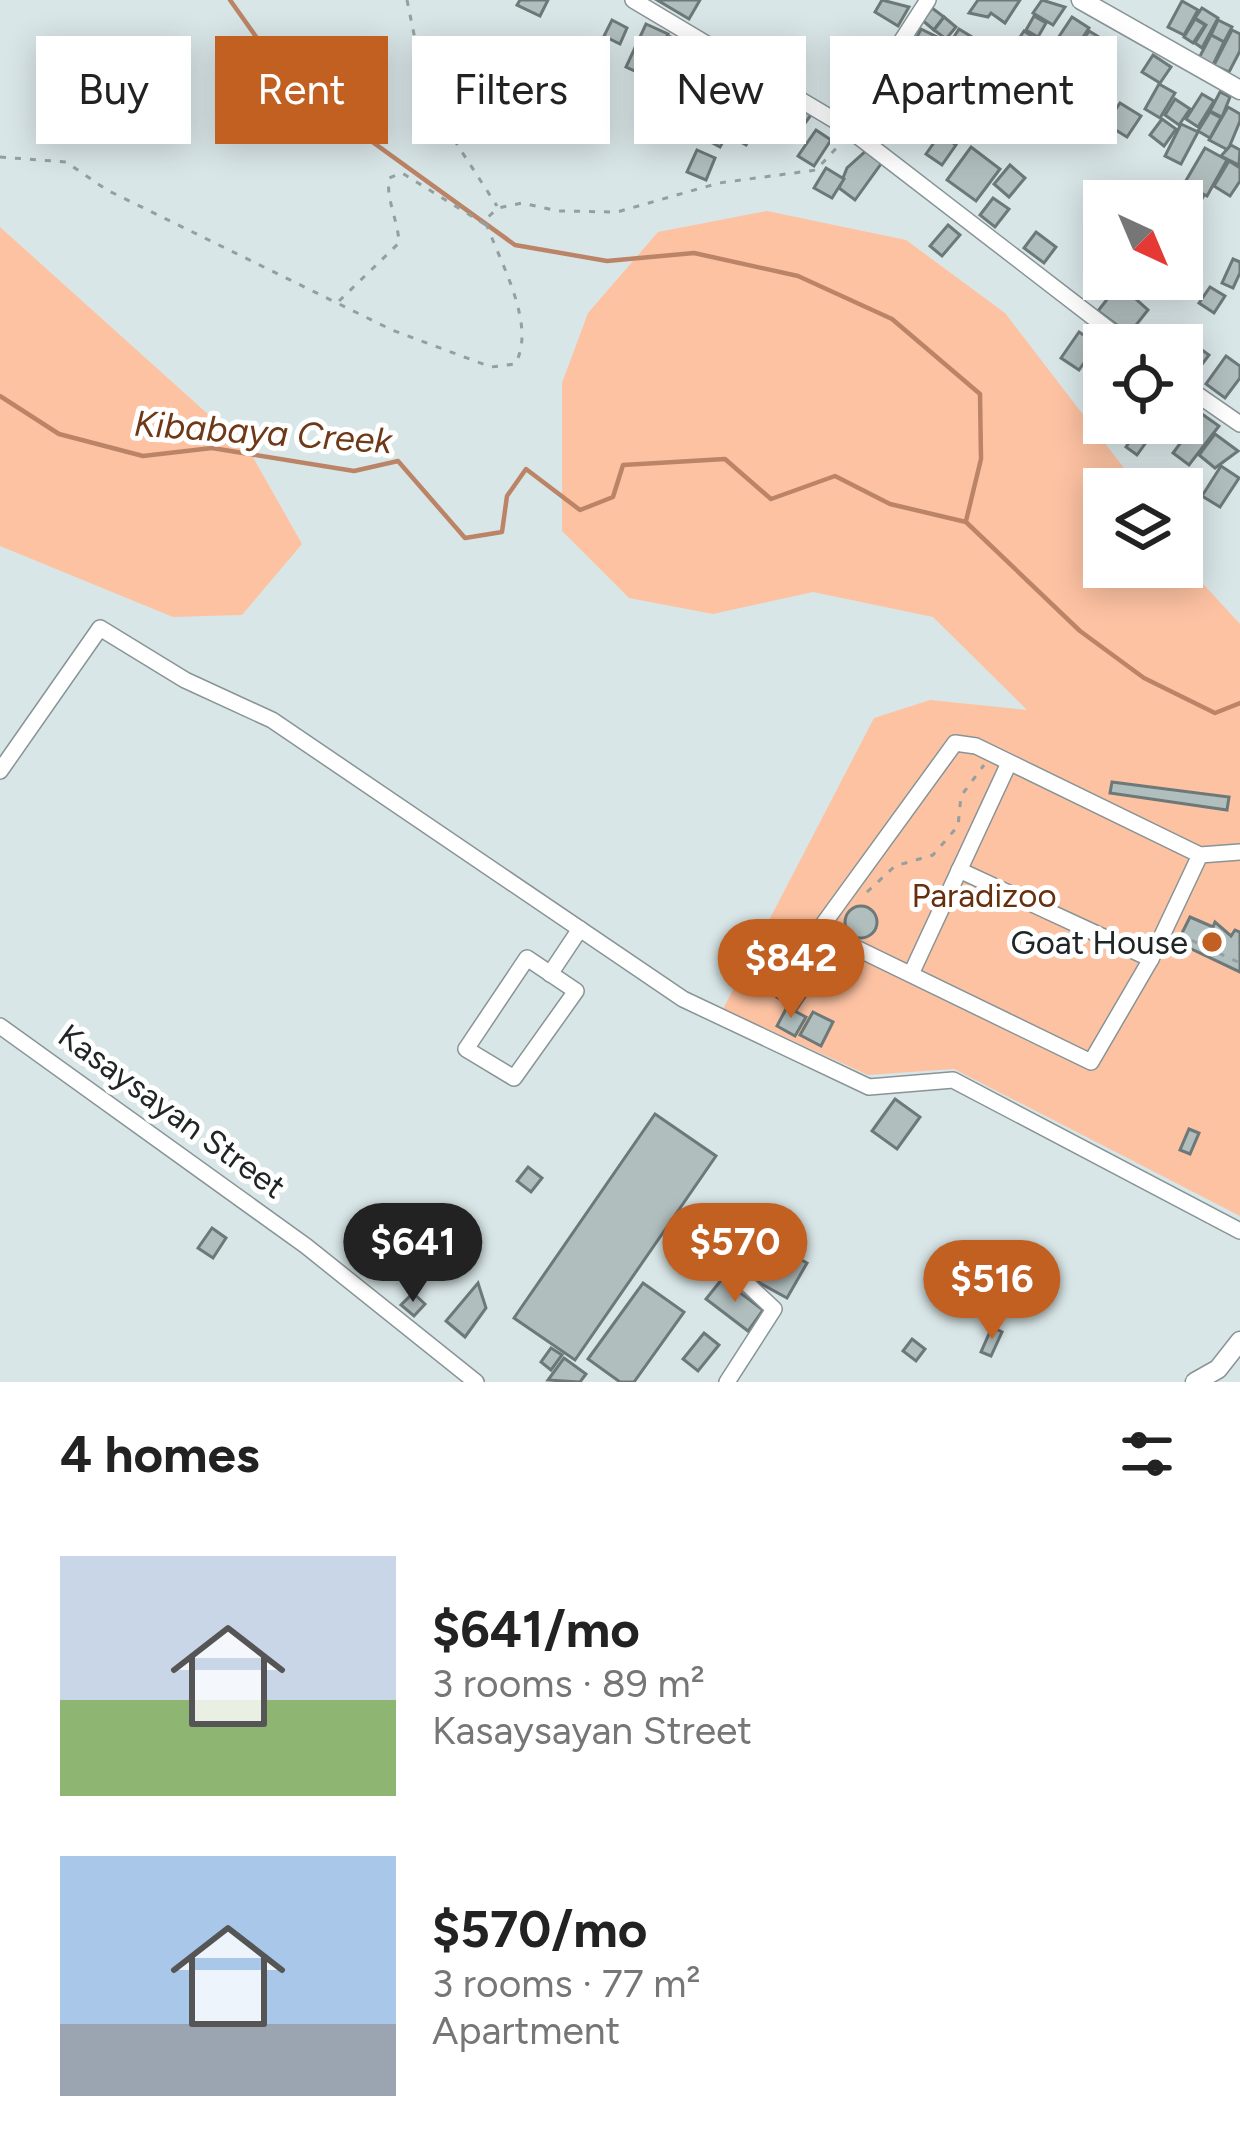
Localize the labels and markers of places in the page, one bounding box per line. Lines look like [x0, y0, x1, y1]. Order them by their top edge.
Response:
pin: $842 [720, 919, 862, 1021]
place label: Goat House [1011, 923, 1188, 962]
marker: Goat House [1199, 929, 1225, 955]
pin: $641 [342, 1203, 484, 1305]
pin: $570 [664, 1203, 806, 1305]
pin: $516 [921, 1240, 1063, 1342]

